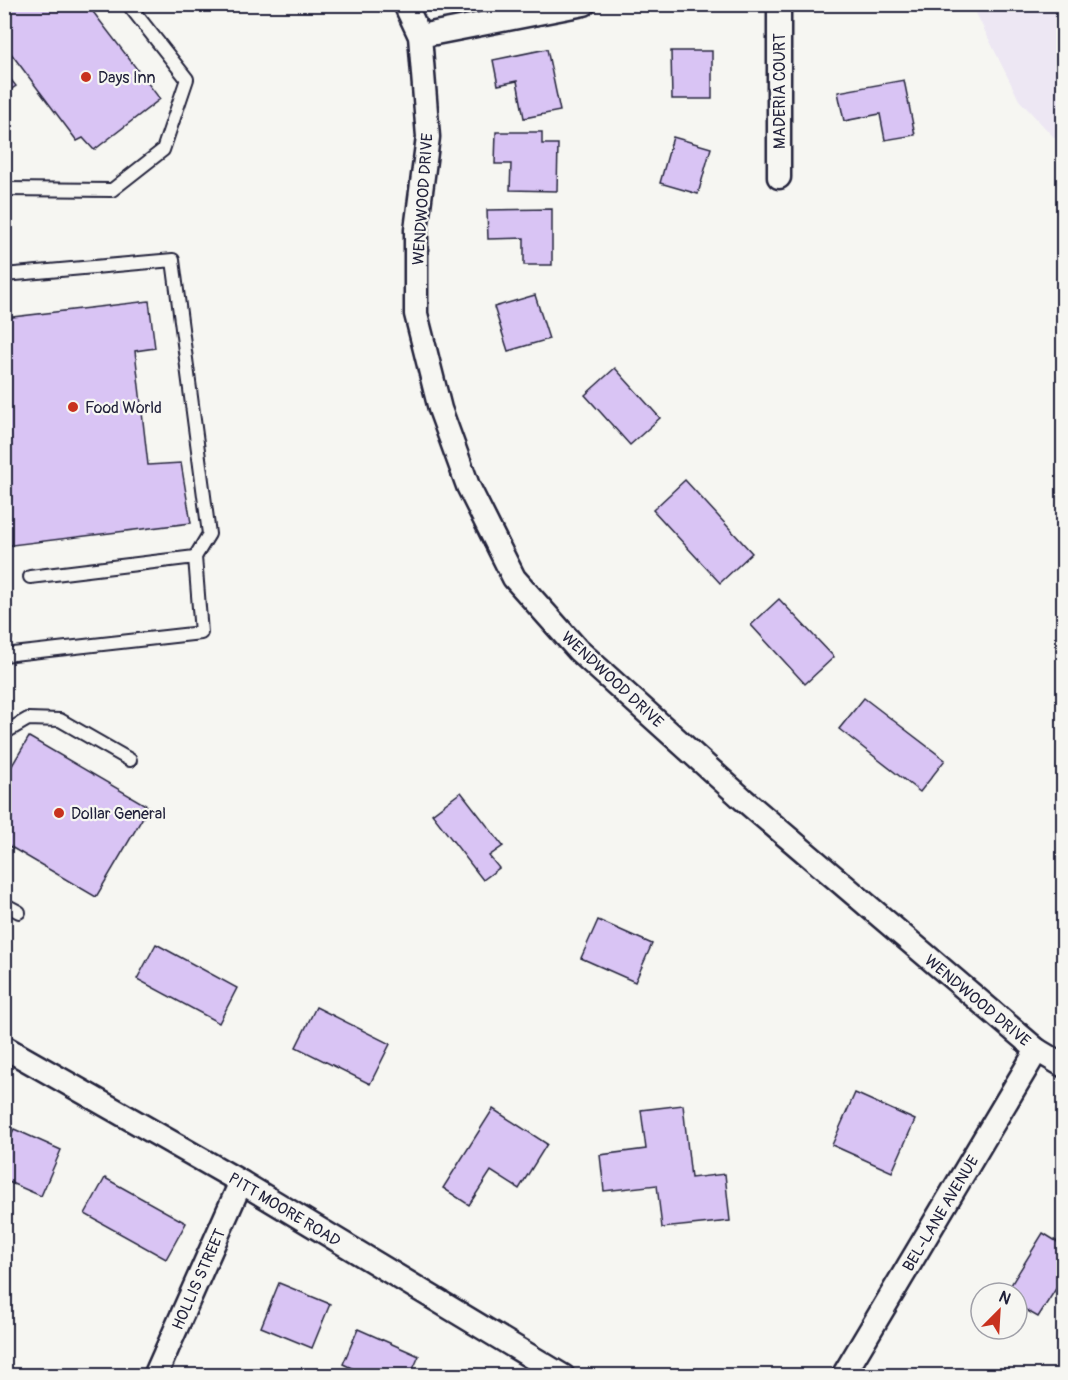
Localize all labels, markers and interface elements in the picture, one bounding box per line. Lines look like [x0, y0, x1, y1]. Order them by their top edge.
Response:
street label: MADERIA COURT [770, 33, 790, 149]
place label: Days Inn [98, 68, 156, 88]
marker: Days Inn [79, 70, 93, 84]
street label: WENDWOOD DRIVE [408, 132, 438, 266]
place label: Food World [85, 398, 162, 418]
marker: Food World [66, 400, 80, 414]
street label: WENDWOOD DRIVE [557, 627, 668, 732]
place label: Dollar General [71, 804, 166, 824]
marker: Dollar General [52, 806, 66, 820]
street label: WENDWOOD DRIVE [920, 951, 1034, 1051]
street label: BEL-LANE AVENUE [898, 1152, 983, 1275]
street label: PITT MOORE ROAD [225, 1169, 344, 1251]
street label: HOLLIS STREET [168, 1226, 230, 1333]
north arrow [969, 1281, 1029, 1341]
text: N [996, 1287, 1014, 1310]

